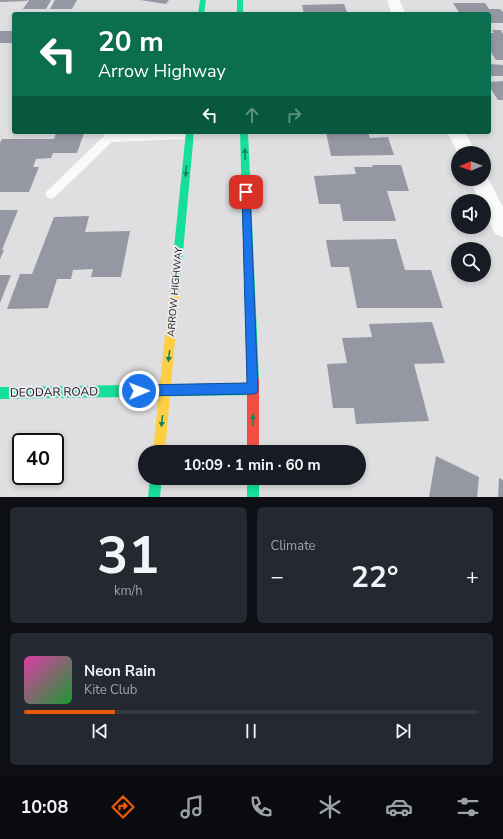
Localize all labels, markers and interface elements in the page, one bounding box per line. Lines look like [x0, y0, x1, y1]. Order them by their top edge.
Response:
text: 20 m [98, 23, 164, 61]
icon: left [32, 28, 84, 80]
text: Arrow Highway [98, 59, 226, 83]
icon: left [199, 104, 221, 126]
icon: ahead [241, 104, 263, 126]
icon: right [283, 104, 305, 126]
north arrow [451, 146, 491, 186]
map controls [451, 146, 491, 282]
one-way arrow [242, 147, 248, 160]
one-way arrow [183, 165, 190, 177]
pin [229, 175, 263, 209]
icon: arrive [235, 181, 257, 203]
button: sound [451, 194, 491, 234]
button: search [451, 242, 491, 282]
street label: ARROW HIGHWAY [164, 246, 186, 337]
one-way arrow [166, 350, 172, 362]
position arrow [118, 370, 160, 412]
street label: DEODAR ROAD [10, 383, 98, 401]
one-way arrow [250, 413, 256, 426]
one-way arrow [159, 415, 165, 427]
speed limit sign: 40 [12, 433, 64, 485]
text: 10:09 · 1 min · 60 m [183, 455, 321, 475]
text: 31 [97, 520, 159, 591]
text: Climate [271, 537, 316, 555]
text: 22° [351, 557, 398, 598]
text: − [271, 562, 284, 592]
text: + [466, 562, 479, 592]
text: km/h [114, 582, 143, 600]
text: Neon Rain [84, 661, 156, 681]
text: Kite Club [84, 681, 137, 699]
icon: previous [89, 720, 111, 742]
icon: pause [240, 720, 262, 742]
icon: next [392, 720, 414, 742]
icon: directions [109, 793, 137, 821]
icon: music [178, 793, 206, 821]
icon: phone [247, 793, 275, 821]
icon: climate [316, 793, 344, 821]
icon: car [385, 793, 413, 821]
icon: filters [454, 793, 482, 821]
text: 10:08 [21, 795, 68, 819]

